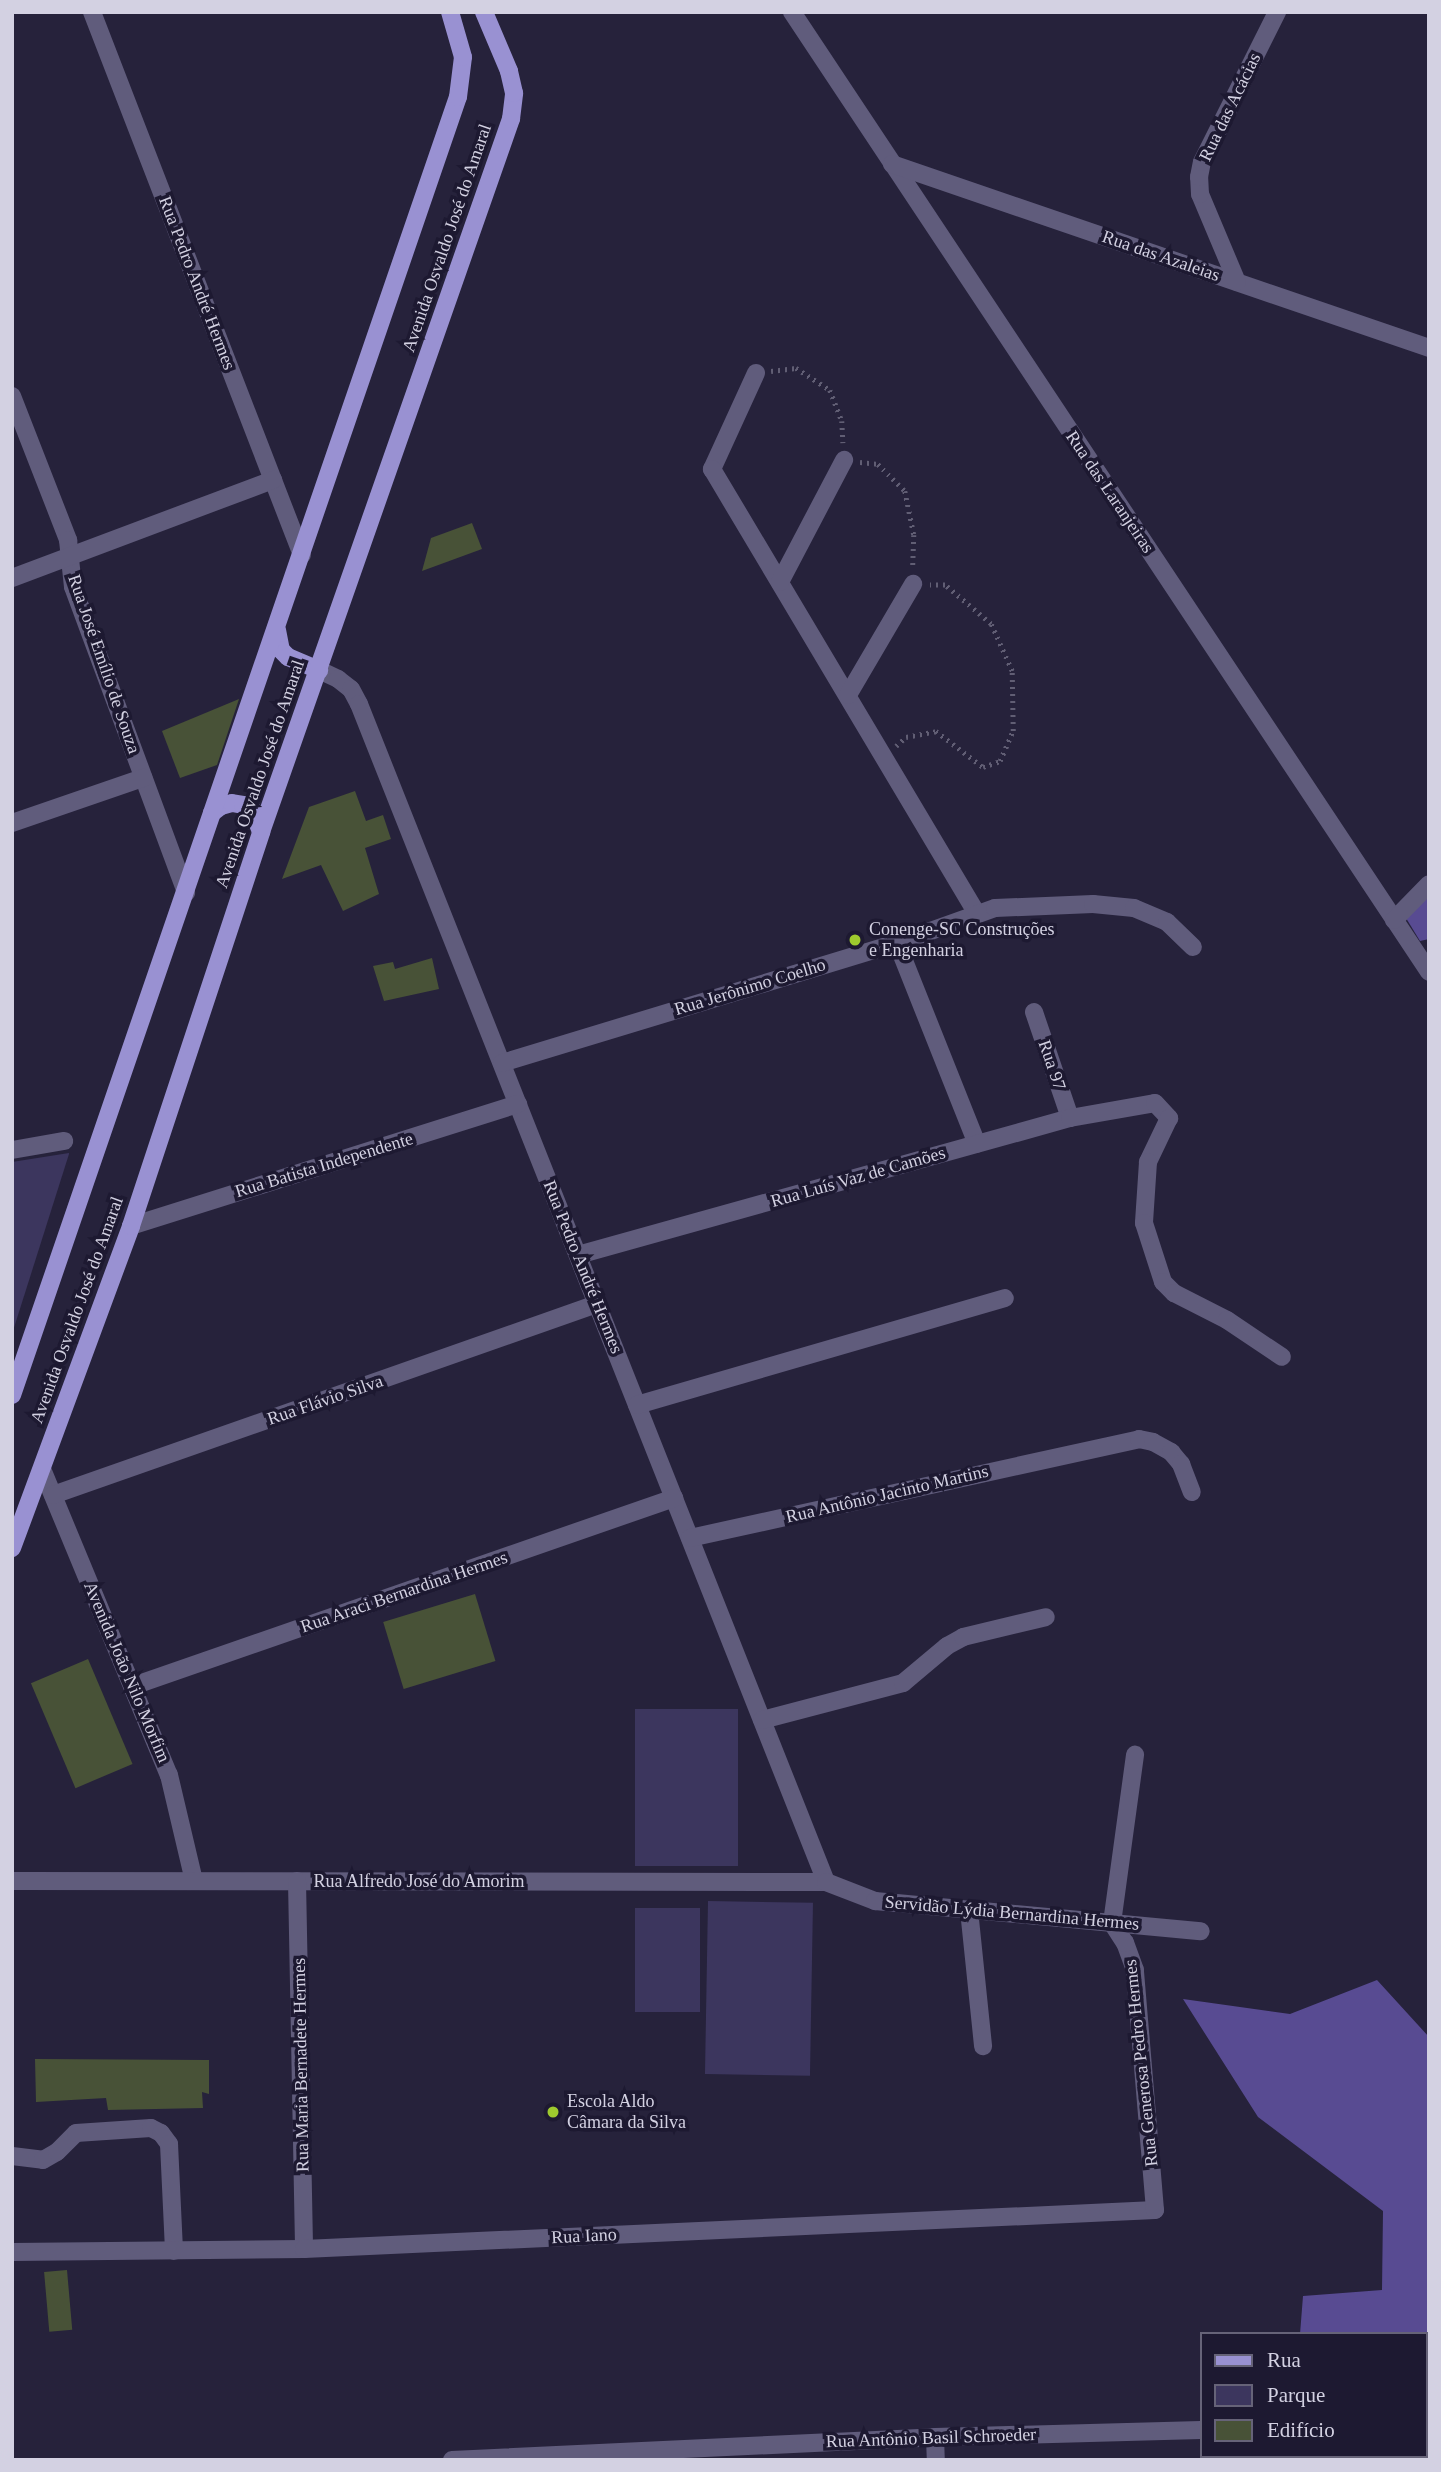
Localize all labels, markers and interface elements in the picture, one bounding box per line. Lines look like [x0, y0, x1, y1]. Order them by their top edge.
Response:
street label: Rua das Acácias [1194, 49, 1266, 165]
street label: Avenida Osvaldo José do Amaral [398, 121, 496, 355]
street label: Rua Pedro André Hermes [154, 193, 240, 373]
street label: Rua das Azaleias [1099, 226, 1223, 286]
street label: Rua das Laranjeiras [1061, 427, 1159, 557]
street label: Rua José Emílio de Souza [63, 572, 145, 756]
street label: Avenida Osvaldo José do Amaral [211, 657, 309, 891]
place label: Conenge-SC Construções e Engenharia [869, 919, 1054, 962]
marker: Conenge-SC Construções e Engenharia [847, 932, 863, 948]
street label: Rua Jerônimo Coelho [672, 954, 828, 1020]
street label: Rua 97 [1033, 1037, 1071, 1093]
street label: Rua Batista Independente [232, 1128, 416, 1202]
street label: Rua Luís Vaz de Camões [768, 1142, 948, 1212]
street label: Rua Pedro André Hermes [538, 1177, 628, 1357]
street label: Avenida Osvaldo José do Amaral [26, 1193, 128, 1427]
street label: Rua Flávio Silva [264, 1370, 386, 1430]
street label: Rua Antônio Jacinto Martins [783, 1460, 991, 1528]
street label: Rua Araci Bernardina Hermes [297, 1546, 511, 1638]
street label: Avenida João Nilo Morfim [79, 1578, 175, 1766]
street label: Rua Alfredo José do Amorim [313, 1870, 525, 1892]
street label: Servidão Lýdia Bernardina Hermes [884, 1891, 1140, 1935]
street label: Rua Maria Bernadete Hermes [288, 1958, 314, 2172]
street label: Rua Generosa Pedro Hermes [1119, 1958, 1163, 2168]
place label: Escola Aldo Câmara da Silva [567, 2091, 686, 2134]
marker: Escola Aldo Câmara da Silva [545, 2104, 561, 2120]
street label: Rua Iano [551, 2224, 617, 2248]
legend [1200, 2332, 1427, 2458]
text: Rua [1267, 2348, 1301, 2372]
text: Parque [1267, 2383, 1325, 2407]
text: Edifício [1267, 2418, 1335, 2442]
street label: Rua Antônio Basil Schroeder [825, 2424, 1037, 2452]

